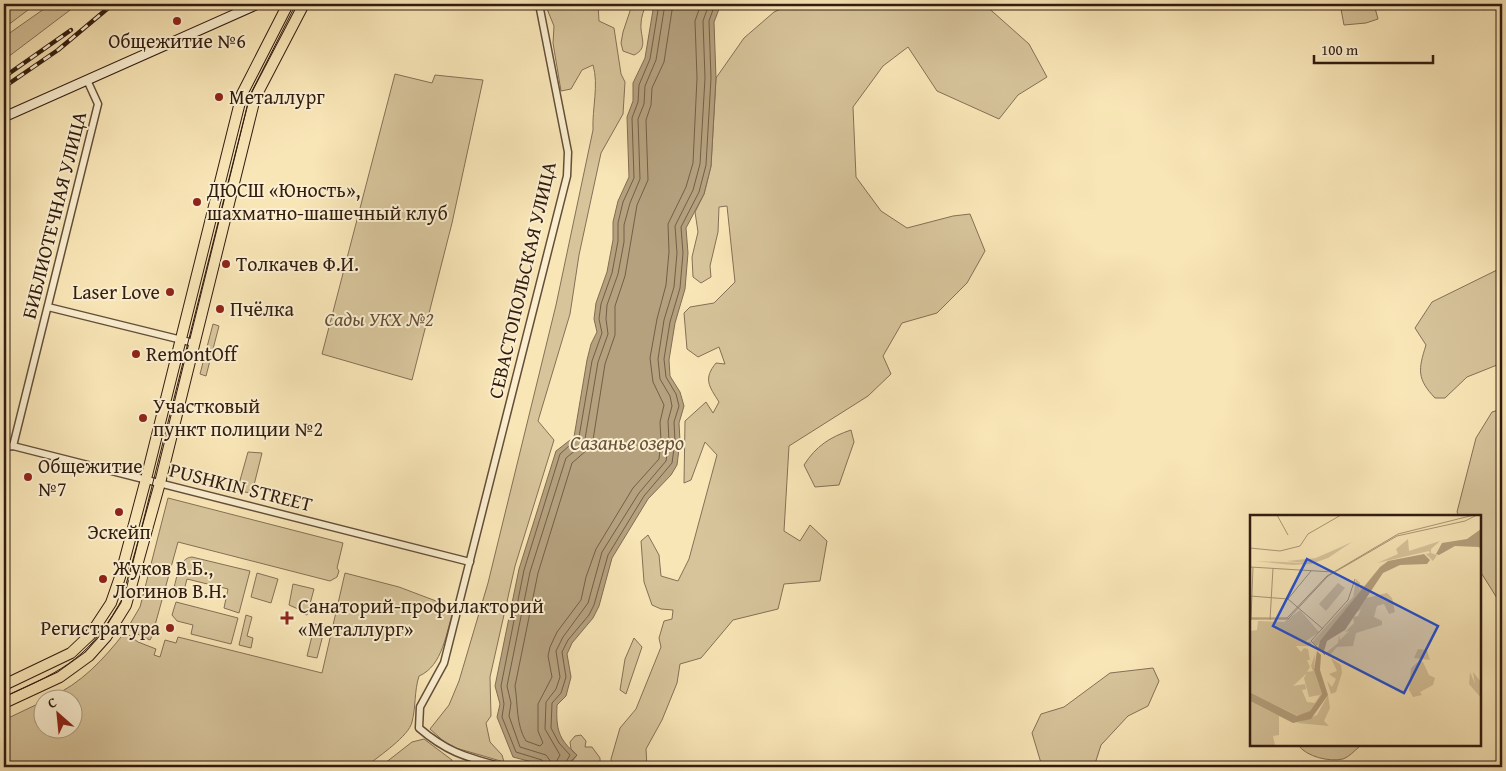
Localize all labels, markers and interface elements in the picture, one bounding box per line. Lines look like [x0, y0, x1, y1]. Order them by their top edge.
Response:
marker: Общежитие №6 [171, 15, 183, 27]
place label: Общежитие №6 [108, 26, 246, 55]
scale bar [1314, 32, 1432, 64]
text: 100 m [1321, 39, 1359, 60]
place label: Металлург [229, 82, 325, 111]
marker: Металлург [213, 91, 225, 103]
street label: БИБЛИОТЕЧНАЯ УЛИЦА [14, 108, 93, 322]
street label: СЕВАСТОПОЛЬСКАЯ УЛИЦА [480, 159, 563, 401]
place label: ДЮСШ «Юность», шахматно-шашечный клуб [206, 175, 448, 227]
marker: ДЮСШ «Юность», шахматно-шашечный клуб [191, 196, 203, 208]
place label: Толкачев Ф.И. [236, 249, 359, 278]
marker: Толкачев Ф.И. [220, 258, 232, 270]
place label: Laser Love [72, 277, 160, 306]
marker: Laser Love [164, 286, 176, 298]
place label: Пчёлка [230, 294, 294, 323]
marker: Пчёлка [214, 303, 226, 315]
park label: Сады УКХ №2 [324, 304, 434, 333]
place label: RemontOff [146, 339, 239, 368]
marker: RemontOff [130, 348, 142, 360]
place label: Участковый пункт полиции №2 [153, 391, 323, 443]
marker: Участковый пункт полиции №2 [137, 412, 149, 424]
water label: Сазанье озеро [570, 427, 684, 458]
place label: Общежитие №7 [38, 451, 143, 503]
street label: PUSHKIN STREET [167, 455, 316, 518]
marker: Общежитие №7 [22, 471, 34, 483]
marker: Эскейп [113, 506, 125, 518]
inset map [1250, 515, 1481, 746]
place label: Эскейп [87, 517, 151, 546]
place label: Жуков В.Б., Логинов В.Н. [112, 553, 227, 605]
marker: Жуков В.Б., Логинов В.Н. [97, 573, 109, 585]
place label: Санаторий-профилакторий «Металлург» [298, 591, 544, 643]
marker: Санаторий-профилакторий «Металлург» [280, 611, 294, 625]
place label: Регистратура [41, 613, 160, 642]
marker: Регистратура [164, 622, 176, 634]
north arrow [32, 688, 82, 738]
text: С [44, 692, 60, 713]

